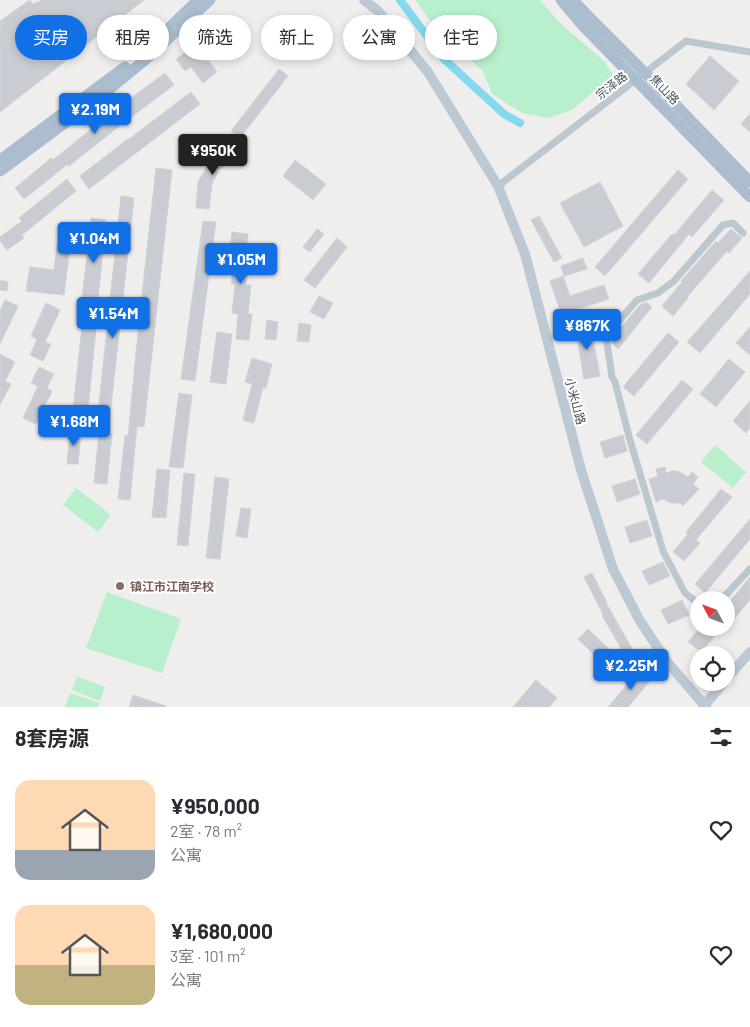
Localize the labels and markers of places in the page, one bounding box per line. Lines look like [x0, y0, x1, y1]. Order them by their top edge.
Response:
pin: ¥2.19M [54, 92, 136, 135]
pin: ¥950K [178, 134, 248, 176]
pin: ¥1.04M [53, 222, 135, 264]
pin: ¥1.05M [200, 242, 282, 285]
pin: ¥1.54M [72, 296, 154, 339]
pin: ¥867K [552, 308, 622, 351]
pin: ¥1.68M [33, 404, 115, 447]
place label: 镇江市江南学校 [130, 579, 214, 593]
marker: 镇江市江南学校 [114, 580, 126, 592]
pin: ¥2.25M [590, 648, 672, 691]

